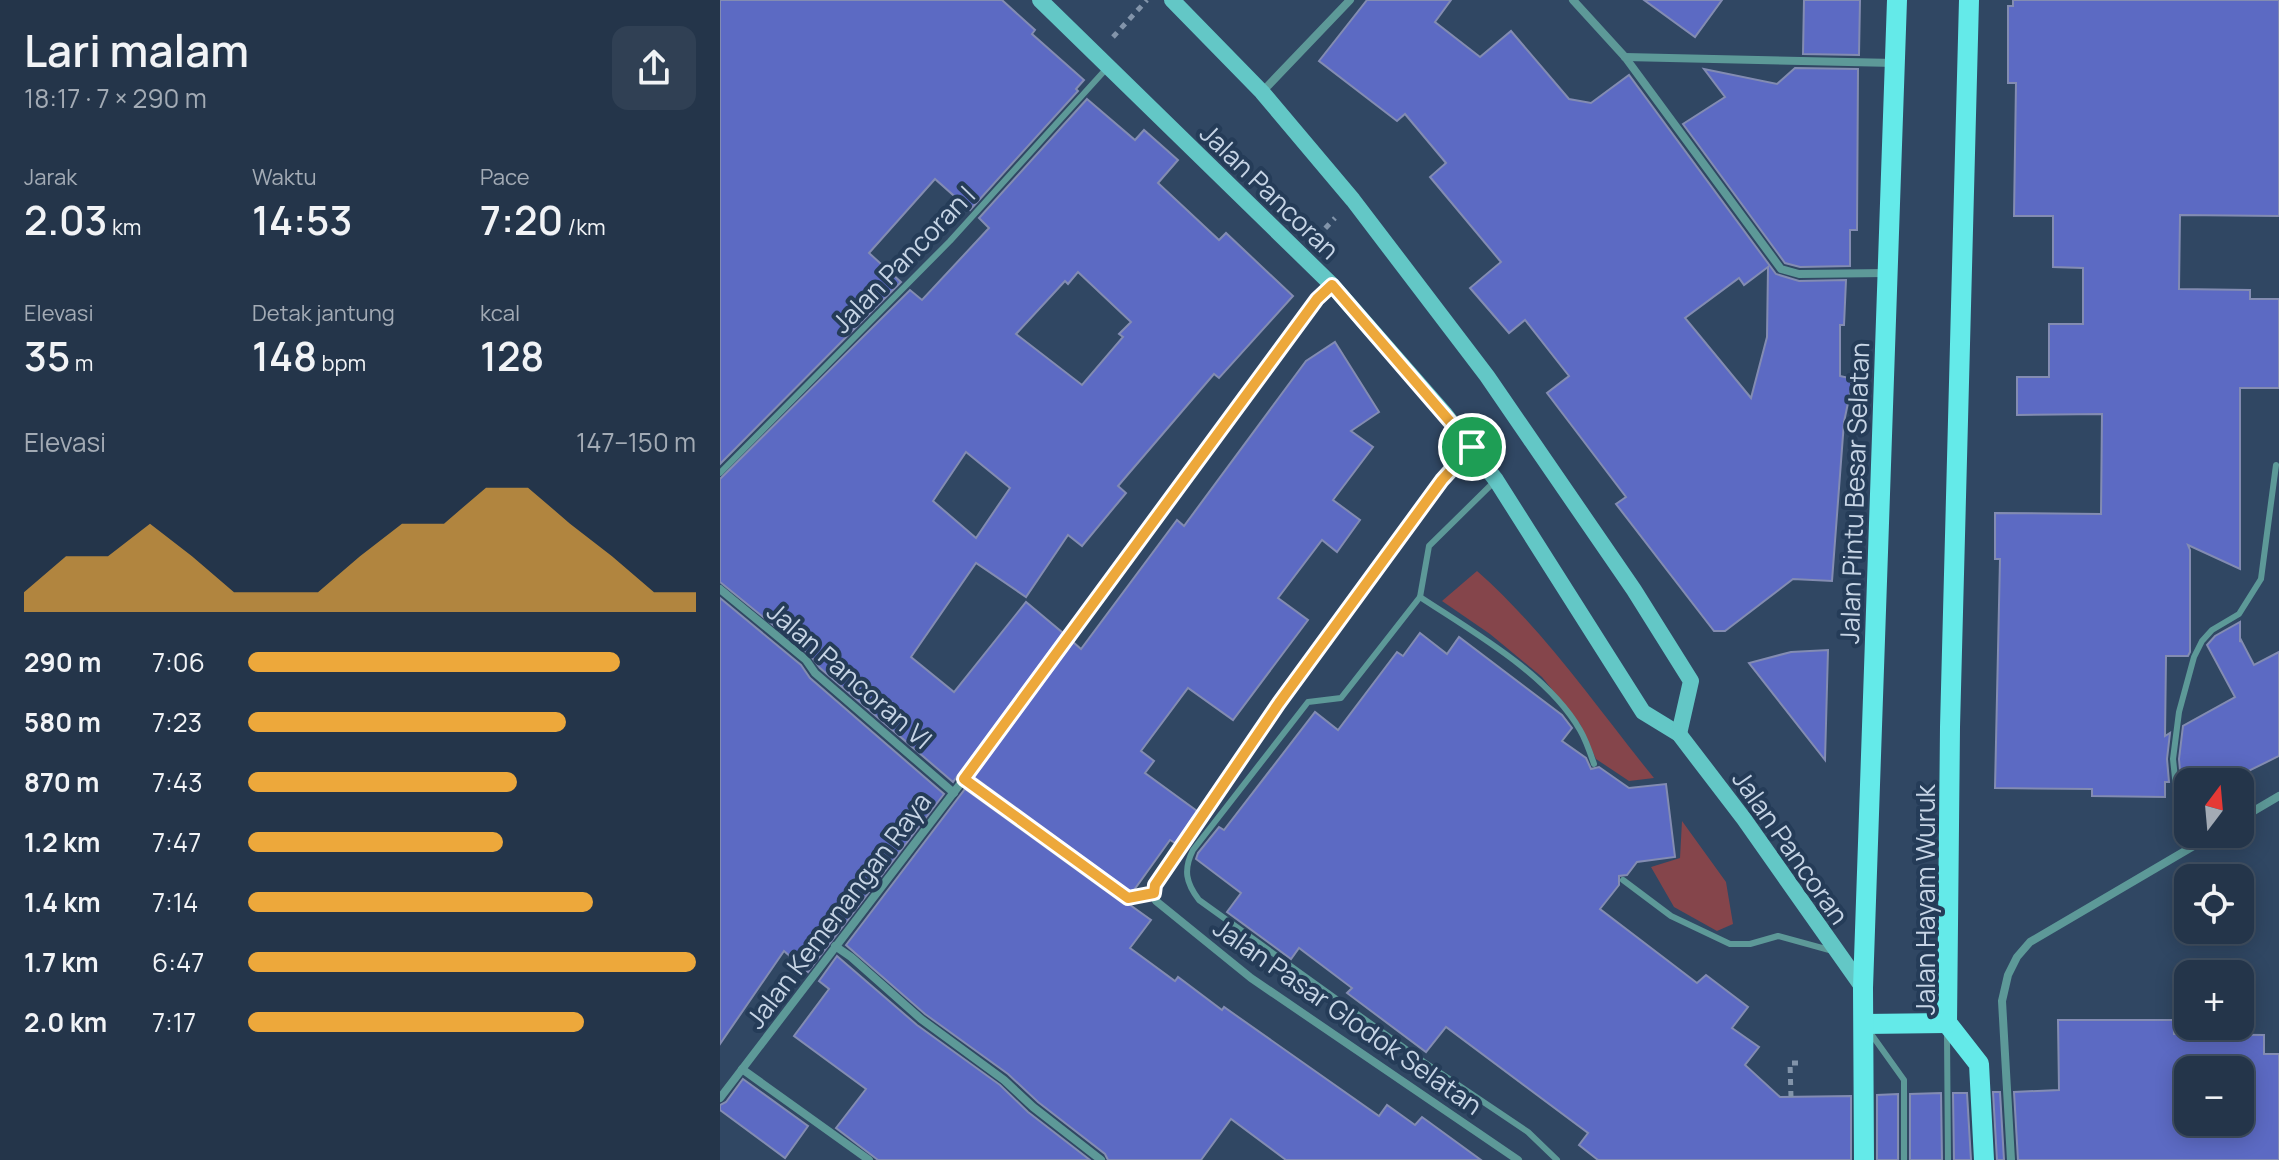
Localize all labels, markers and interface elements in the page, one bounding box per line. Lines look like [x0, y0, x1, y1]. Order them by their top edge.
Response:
text: Lari malam [24, 20, 249, 80]
button: share [612, 26, 696, 110]
text: 18:17 · 7 × 290 m [24, 80, 207, 116]
street label: Jalan Pancoran [1193, 115, 1347, 267]
text: Jarak [24, 162, 77, 192]
text: Waktu [252, 162, 317, 192]
text: Pace [480, 162, 530, 192]
street label: Jalan Pancoran I [823, 177, 983, 341]
text: 2.03 [24, 192, 108, 247]
text: 14:53 [252, 192, 352, 247]
text: 7:20 [480, 192, 563, 247]
text: km [108, 212, 141, 242]
text: /km [563, 212, 606, 242]
text: Elevasi [24, 298, 94, 328]
text: Detak jantung [252, 298, 395, 328]
text: kcal [480, 298, 520, 328]
text: 35 [24, 328, 70, 383]
text: 148 [252, 328, 317, 383]
text: 128 [480, 328, 544, 383]
street label: Jalan Pintu Besar Selatan [1831, 342, 1877, 644]
text: m [70, 348, 93, 378]
text: bpm [317, 348, 366, 378]
pin [1438, 413, 1506, 481]
text: Elevasi [24, 424, 106, 460]
text: 147–150 m [576, 424, 696, 460]
icon: arrive [1450, 425, 1494, 469]
street label: Jalan Pancoran VI [760, 593, 940, 757]
text: 290 m [24, 644, 101, 680]
text: 7:06 [152, 644, 205, 680]
text: 580 m [24, 704, 101, 740]
text: 7:23 [152, 704, 202, 740]
street label: Jalan Pancoran [1724, 763, 1858, 931]
text: 870 m [24, 764, 99, 800]
text: 7:43 [152, 764, 203, 800]
north arrow [2174, 768, 2254, 848]
map controls [2174, 768, 2254, 1136]
street label: Jalan Hayam Wuruk [1907, 784, 1943, 1015]
street label: Jalan Kemenangan Raya [737, 785, 939, 1035]
text: 1.2 km [24, 824, 100, 860]
text: 7:47 [152, 824, 201, 860]
button: locate [2174, 864, 2254, 944]
text: 1.4 km [24, 884, 101, 920]
text: 7:14 [152, 884, 198, 920]
street label: Jalan Pasar Glodok Selatan [1206, 909, 1490, 1123]
text: 1.7 km [24, 944, 99, 980]
text: 6:47 [152, 944, 204, 980]
button: + [2174, 960, 2254, 1040]
text: 2.0 km [24, 1004, 107, 1040]
text: 7:17 [152, 1004, 196, 1040]
button: − [2174, 1056, 2254, 1136]

